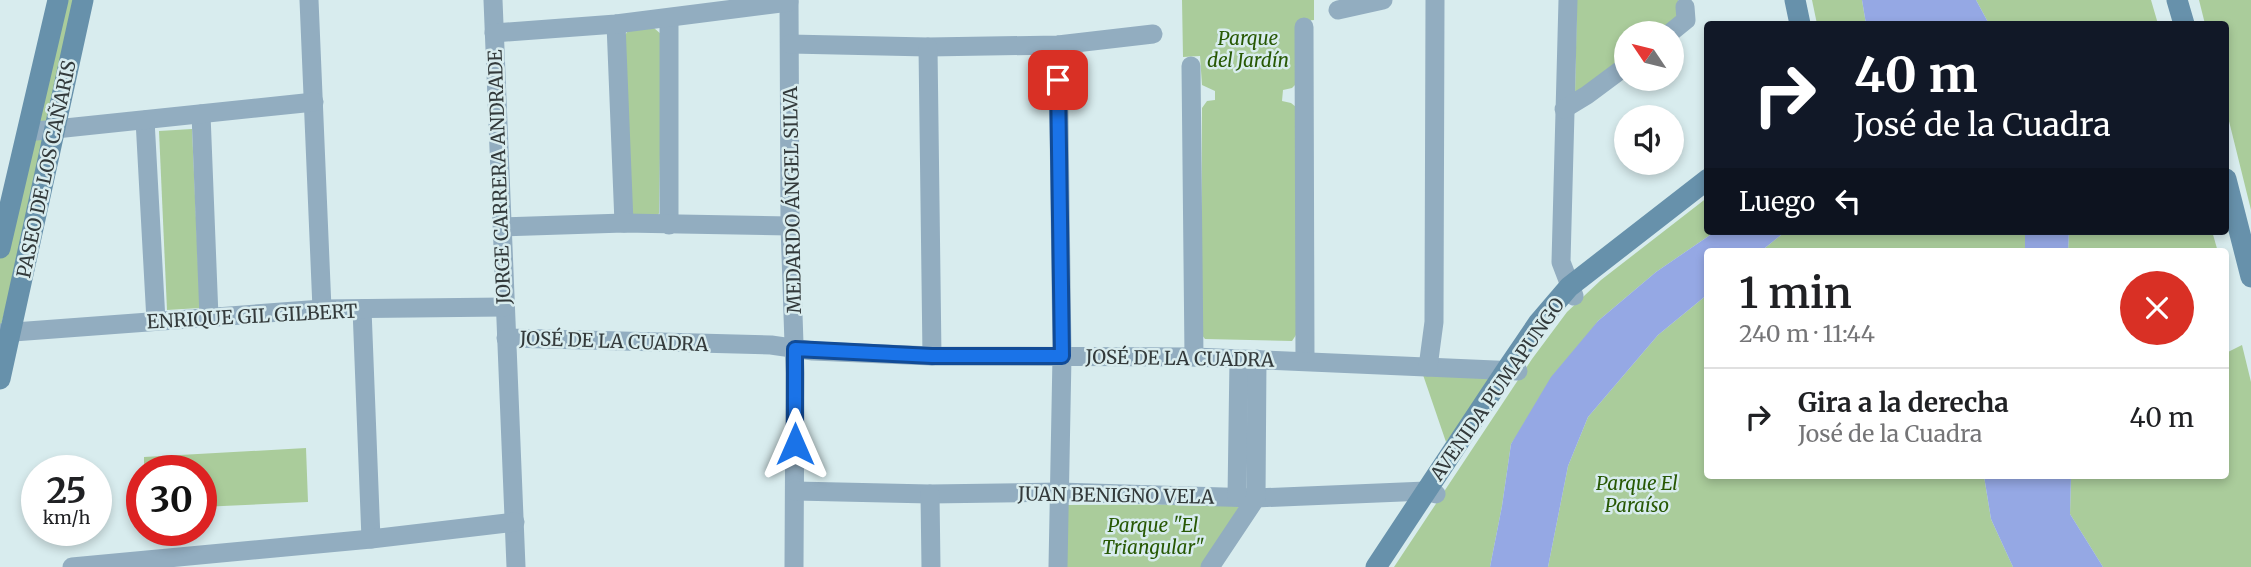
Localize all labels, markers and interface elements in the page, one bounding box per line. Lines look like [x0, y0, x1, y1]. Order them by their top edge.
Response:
north arrow [1614, 21, 1684, 91]
map controls [1614, 21, 1684, 175]
park label: Parque del Jardín [1207, 26, 1289, 72]
text: 40 m [1854, 44, 1978, 105]
street label: JORGE CARRERA ANDRADE [483, 49, 515, 306]
icon: right [1739, 49, 1830, 140]
pin [1028, 50, 1088, 110]
street label: PASEO DE LOS CAÑARIS [11, 58, 81, 280]
icon: arrive [1039, 61, 1077, 99]
street label: MEDARDO ÁNGEL SILVA [778, 86, 806, 314]
button: sound [1614, 105, 1684, 175]
text: José de la Cuadra [1854, 105, 2111, 145]
icon: left [1829, 182, 1867, 220]
text: Luego [1739, 185, 1815, 218]
text: 1 min [1739, 267, 1852, 319]
button: close [2120, 271, 2194, 345]
street label: AVENIDA PUMAPUNGO [1424, 293, 1570, 486]
street label: ENRIQUE GIL GILBERT [146, 298, 358, 334]
text: 240 m · 11:44 [1739, 319, 1875, 348]
street label: JOSÉ DE LA CUADRA [518, 326, 709, 356]
street label: JOSÉ DE LA CUADRA [1084, 344, 1275, 372]
text: Gira a la derecha [1798, 386, 2009, 419]
icon: right [1739, 398, 1777, 436]
text: 40 m [2130, 401, 2194, 434]
position arrow [758, 407, 832, 481]
text: José de la Cuadra [1798, 419, 1982, 448]
speed limit sign: 30 [126, 455, 217, 546]
text: 25 [46, 469, 87, 513]
park label: Parque El Paraíso [1596, 471, 1678, 517]
street label: JUAN BENIGNO VELA [1017, 481, 1215, 509]
text: km/h [43, 506, 90, 529]
park label: Parque "El Triangular" [1102, 513, 1204, 559]

